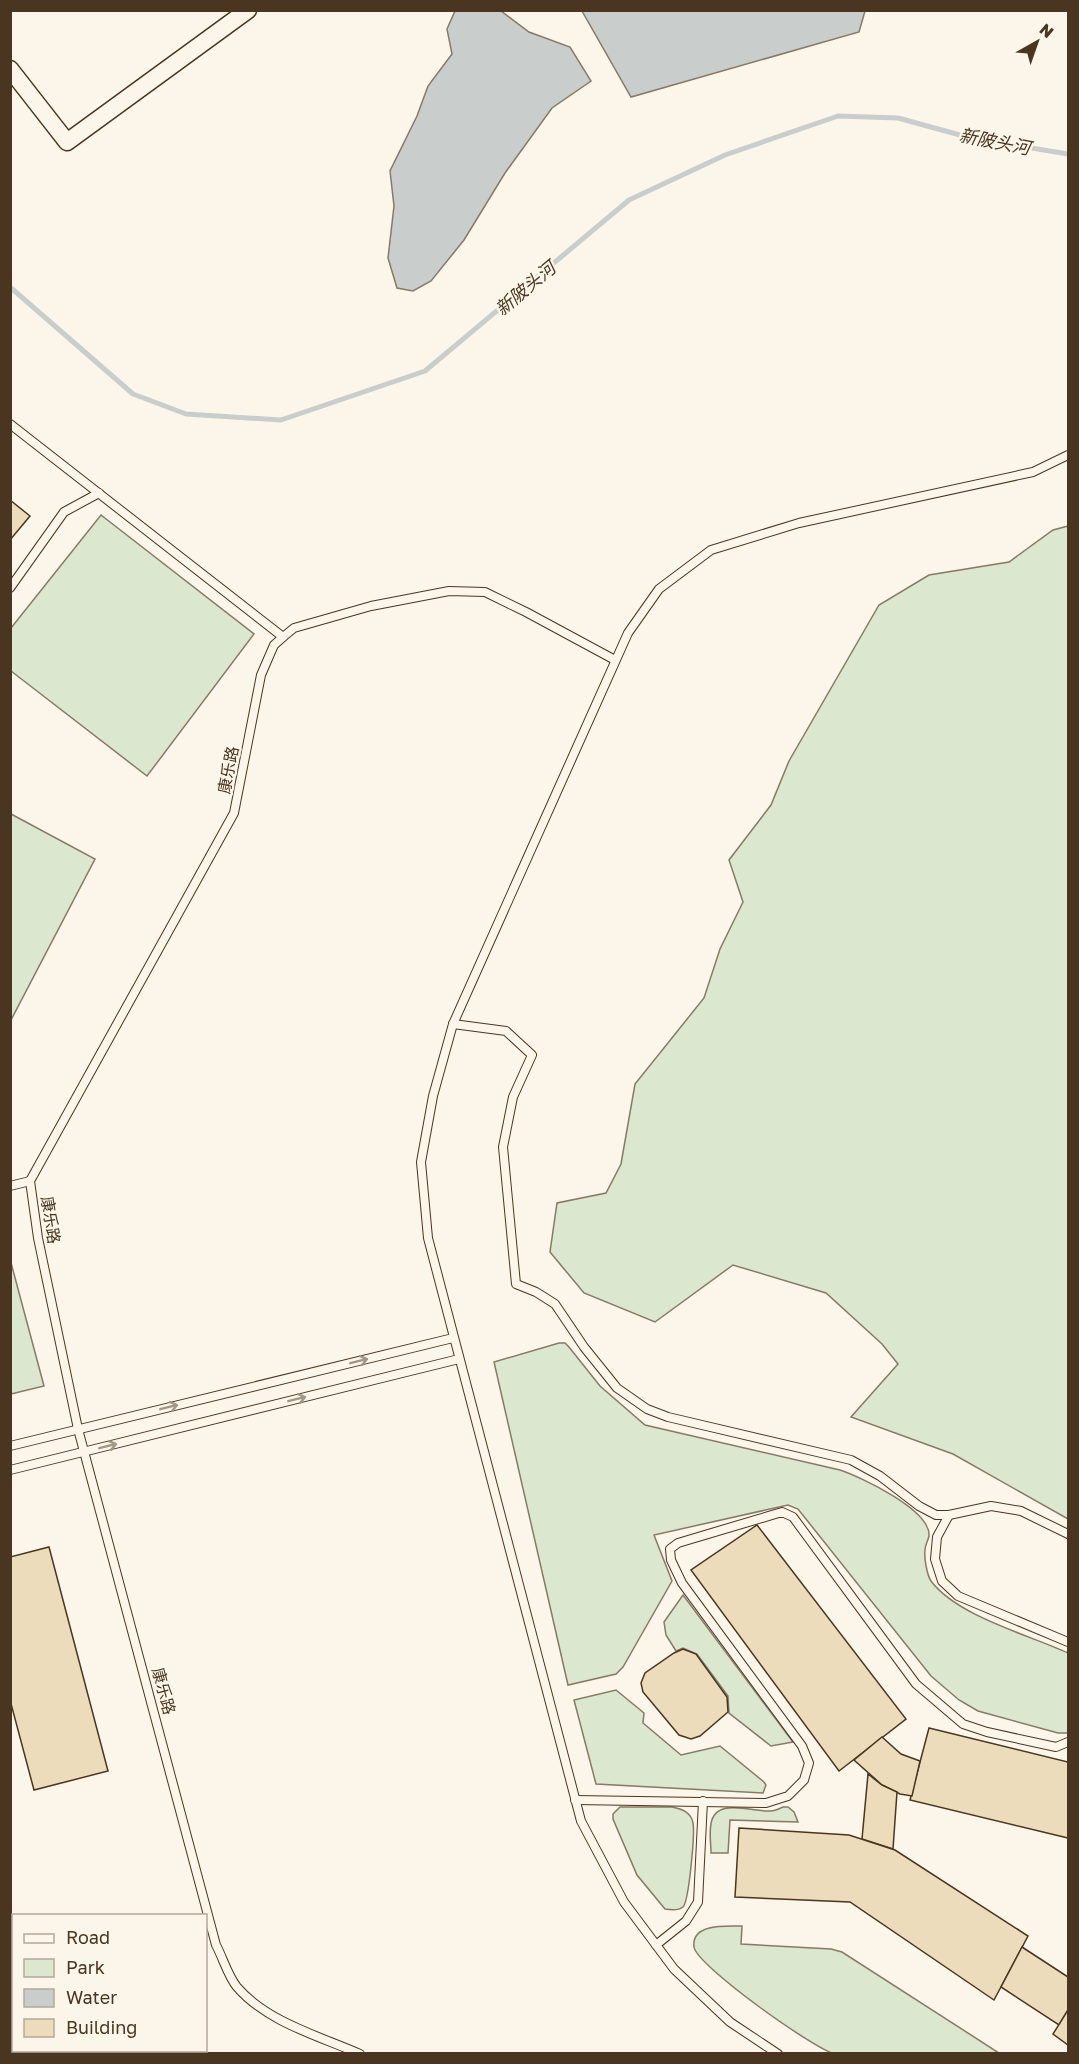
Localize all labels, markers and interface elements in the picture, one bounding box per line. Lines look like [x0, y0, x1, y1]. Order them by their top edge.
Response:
north arrow [1007, 12, 1067, 72]
text: N [1036, 19, 1058, 42]
water label: 新陂头河 [958, 123, 1035, 159]
water label: 新陂头河 [490, 255, 562, 320]
street label: 康乐路 [214, 745, 242, 795]
street label: 康乐路 [37, 1195, 65, 1245]
one-way arrow [349, 1354, 368, 1366]
one-way arrow [288, 1392, 307, 1404]
one-way arrow [159, 1401, 179, 1412]
one-way arrow [98, 1439, 117, 1451]
street label: 康乐路 [148, 1665, 180, 1717]
legend [12, 1914, 207, 2052]
text: Road [66, 1926, 110, 1948]
text: Park [66, 1956, 105, 1978]
text: Water [66, 1986, 117, 2008]
text: Building [66, 2016, 137, 2038]

